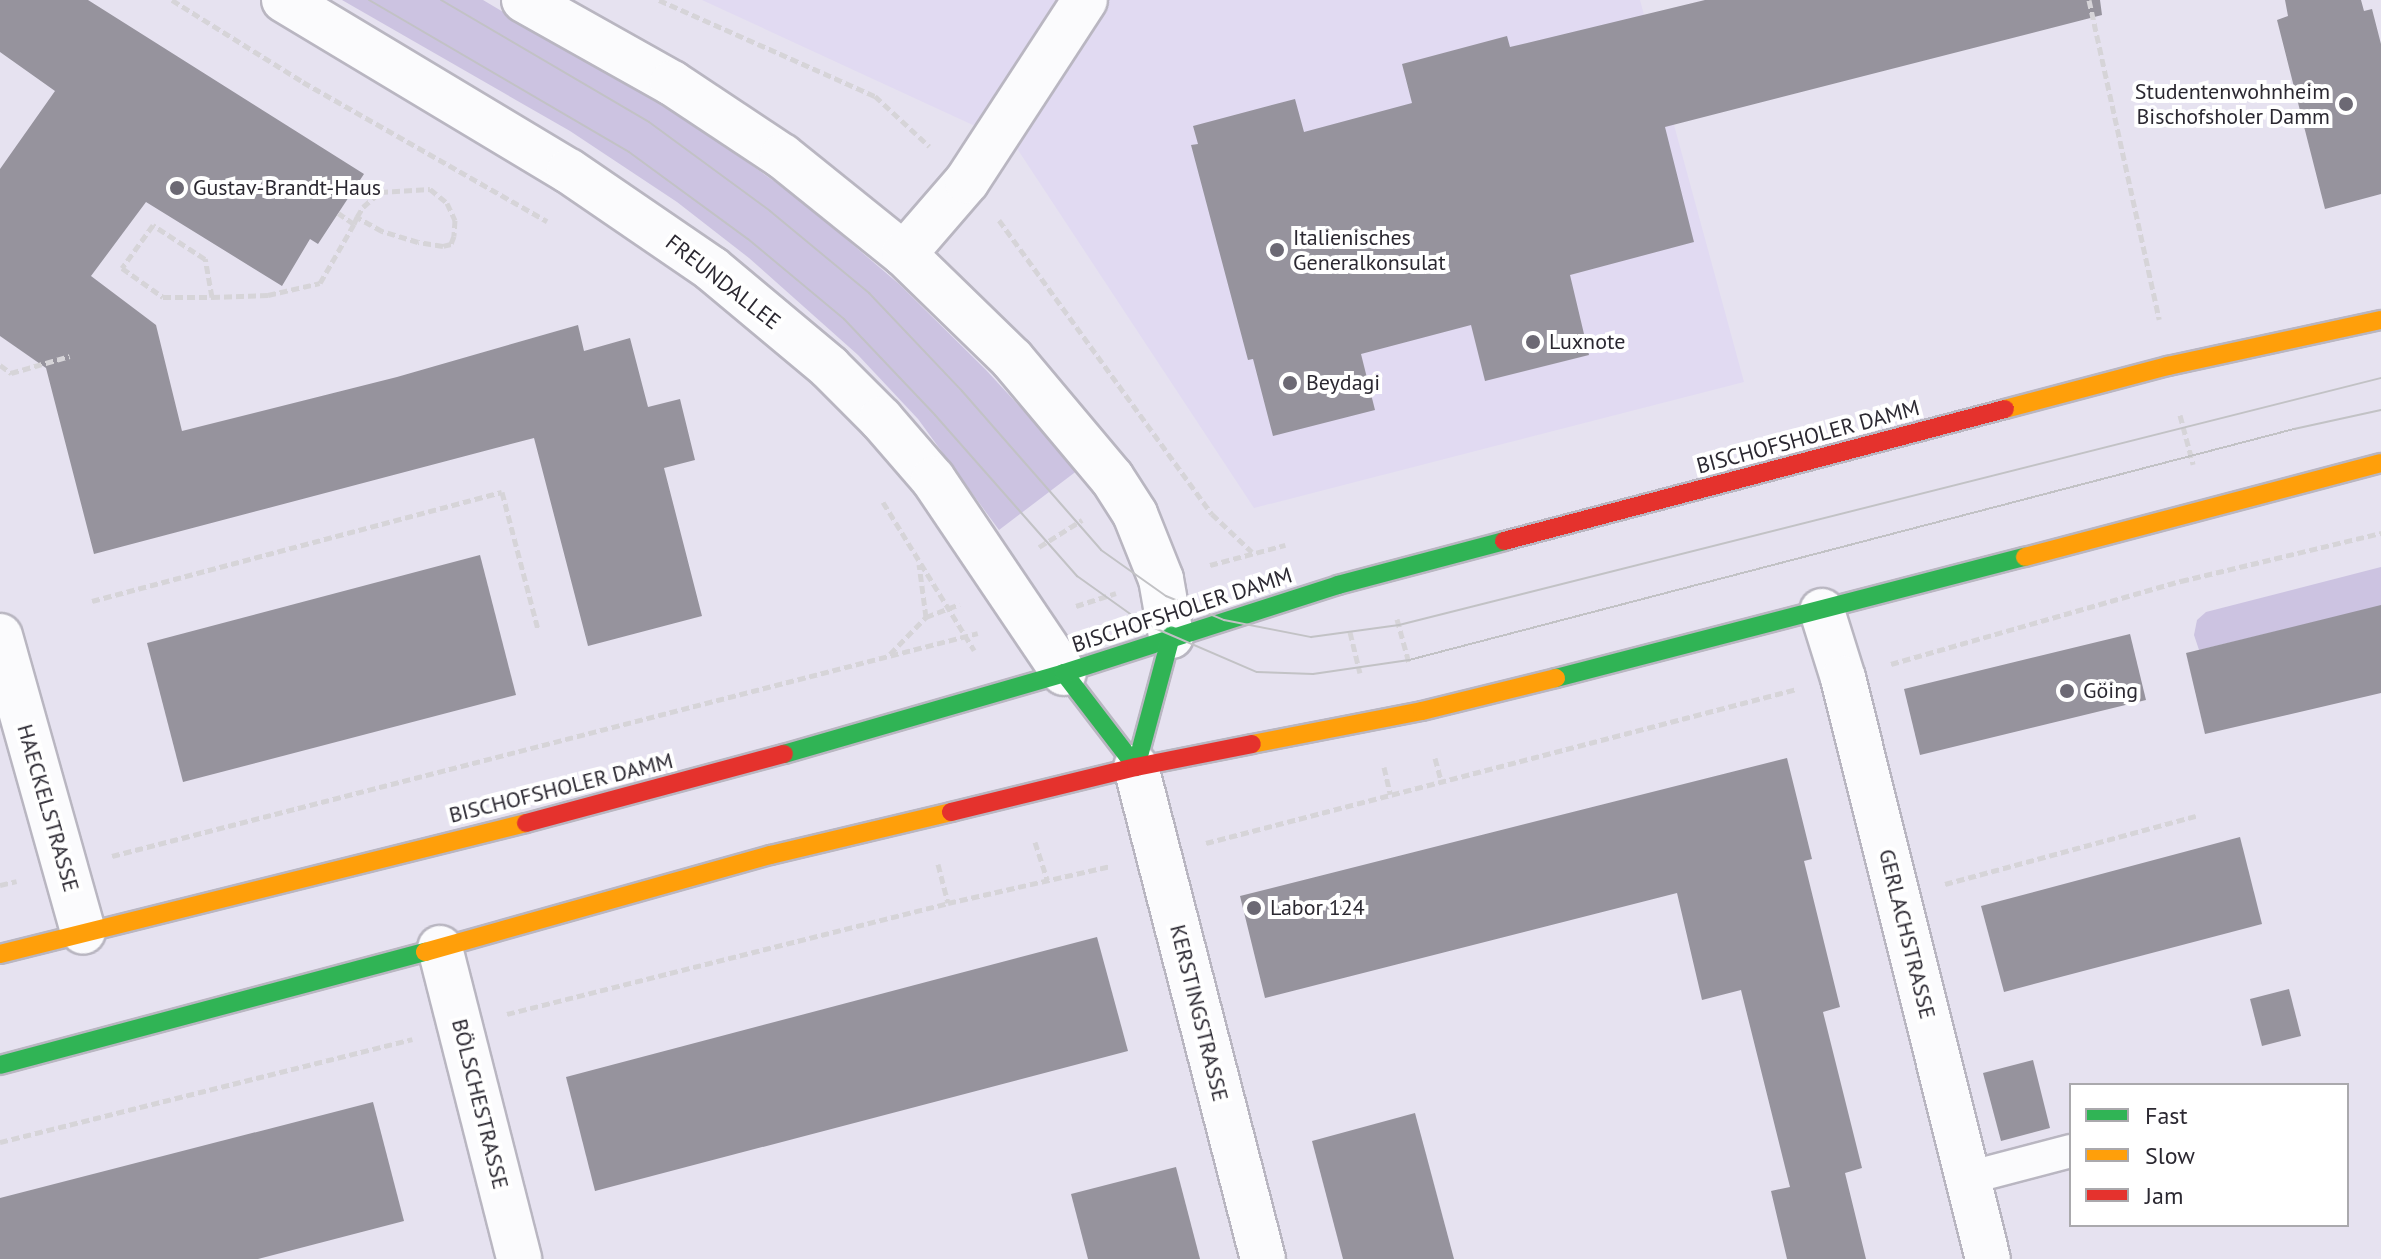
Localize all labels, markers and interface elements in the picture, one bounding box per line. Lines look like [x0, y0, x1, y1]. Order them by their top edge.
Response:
place label: Studentenwohnheim Bischofsholer Damm [2135, 78, 2330, 130]
marker: Studentenwohnheim Bischofsholer Damm [2337, 95, 2355, 113]
place label: Gustav-Brandt-Haus [193, 175, 381, 201]
marker: Gustav-Brandt-Haus [168, 179, 186, 197]
place label: Italienisches Generalkonsulat [1293, 224, 1446, 276]
street label: FREUNDALLEE [660, 229, 786, 335]
marker: Italienisches Generalkonsulat [1268, 241, 1286, 259]
place label: Luxnote [1549, 329, 1625, 355]
marker: Luxnote [1524, 333, 1542, 351]
place label: Beydagi [1306, 370, 1380, 396]
marker: Beydagi [1281, 374, 1299, 392]
street label: BISCHOFSHOLER DAMM [1694, 395, 1922, 479]
street label: BISCHOFSHOLER DAMM [1069, 562, 1295, 658]
place label: Göing [2083, 678, 2138, 704]
marker: Göing [2058, 682, 2076, 700]
street label: HAECKELSTRASSE [11, 721, 85, 895]
street label: BISCHOFSHOLER DAMM [446, 747, 676, 829]
street label: GERLACHSTRASSE [1873, 846, 1941, 1022]
place label: Labor 124 [1270, 895, 1365, 921]
marker: Labor 124 [1245, 899, 1263, 917]
street label: KERSTINGSTRASSE [1164, 922, 1234, 1104]
street label: BÖLSCHESTRASSE [446, 1016, 514, 1192]
legend [2069, 1083, 2349, 1227]
text: Fast [2145, 1100, 2188, 1131]
text: Slow [2145, 1140, 2195, 1171]
text: Jam [2145, 1180, 2183, 1211]

